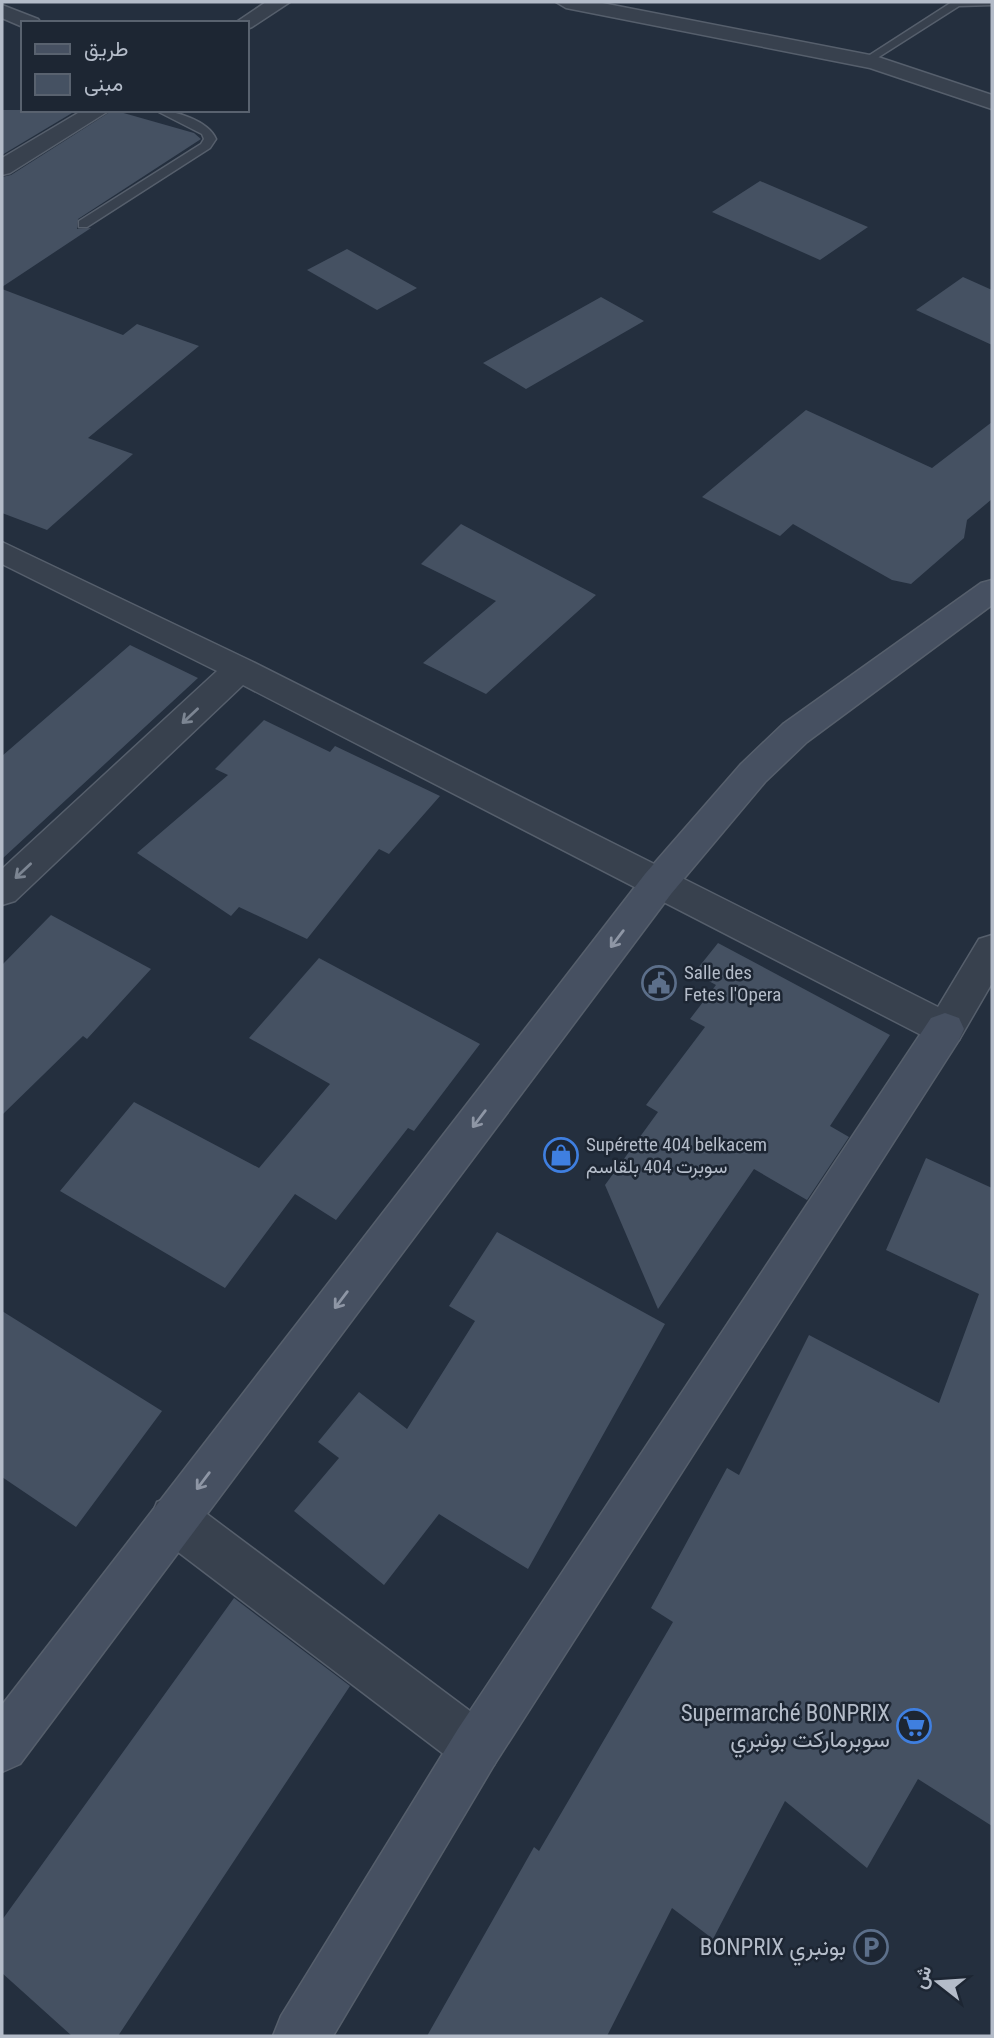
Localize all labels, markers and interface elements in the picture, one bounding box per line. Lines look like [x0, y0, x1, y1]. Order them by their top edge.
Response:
legend [21, 21, 248, 112]
text: طريق [84, 37, 129, 62]
text: مبنى [84, 72, 123, 96]
one-way arrow [182, 707, 199, 724]
one-way arrow [15, 862, 32, 879]
one-way arrow [609, 929, 624, 947]
place label: Salle des Fetes l'Opera [684, 961, 781, 1006]
public building icon: Salle des Fetes l'Opera [640, 964, 678, 1002]
one-way arrow [471, 1110, 486, 1128]
place label: Supérette 404 belkacem سوبرت 404 بلقاسم [586, 1133, 767, 1179]
shop icon: Supérette 404 belkacem سوبرت 404 بلقاسم [542, 1136, 580, 1174]
one-way arrow [334, 1291, 349, 1310]
one-way arrow [196, 1472, 211, 1491]
place label: Supermarché BONPRIX سوبرماركت بونبري [681, 1700, 890, 1758]
supermarket icon: Supermarché BONPRIX سوبرماركت بونبري [895, 1707, 933, 1745]
parking icon: BONPRIX بونبري [852, 1928, 890, 1966]
place label: BONPRIX بونبري [700, 1934, 846, 1966]
north arrow [903, 1947, 973, 2017]
text: ش [908, 1963, 937, 1991]

